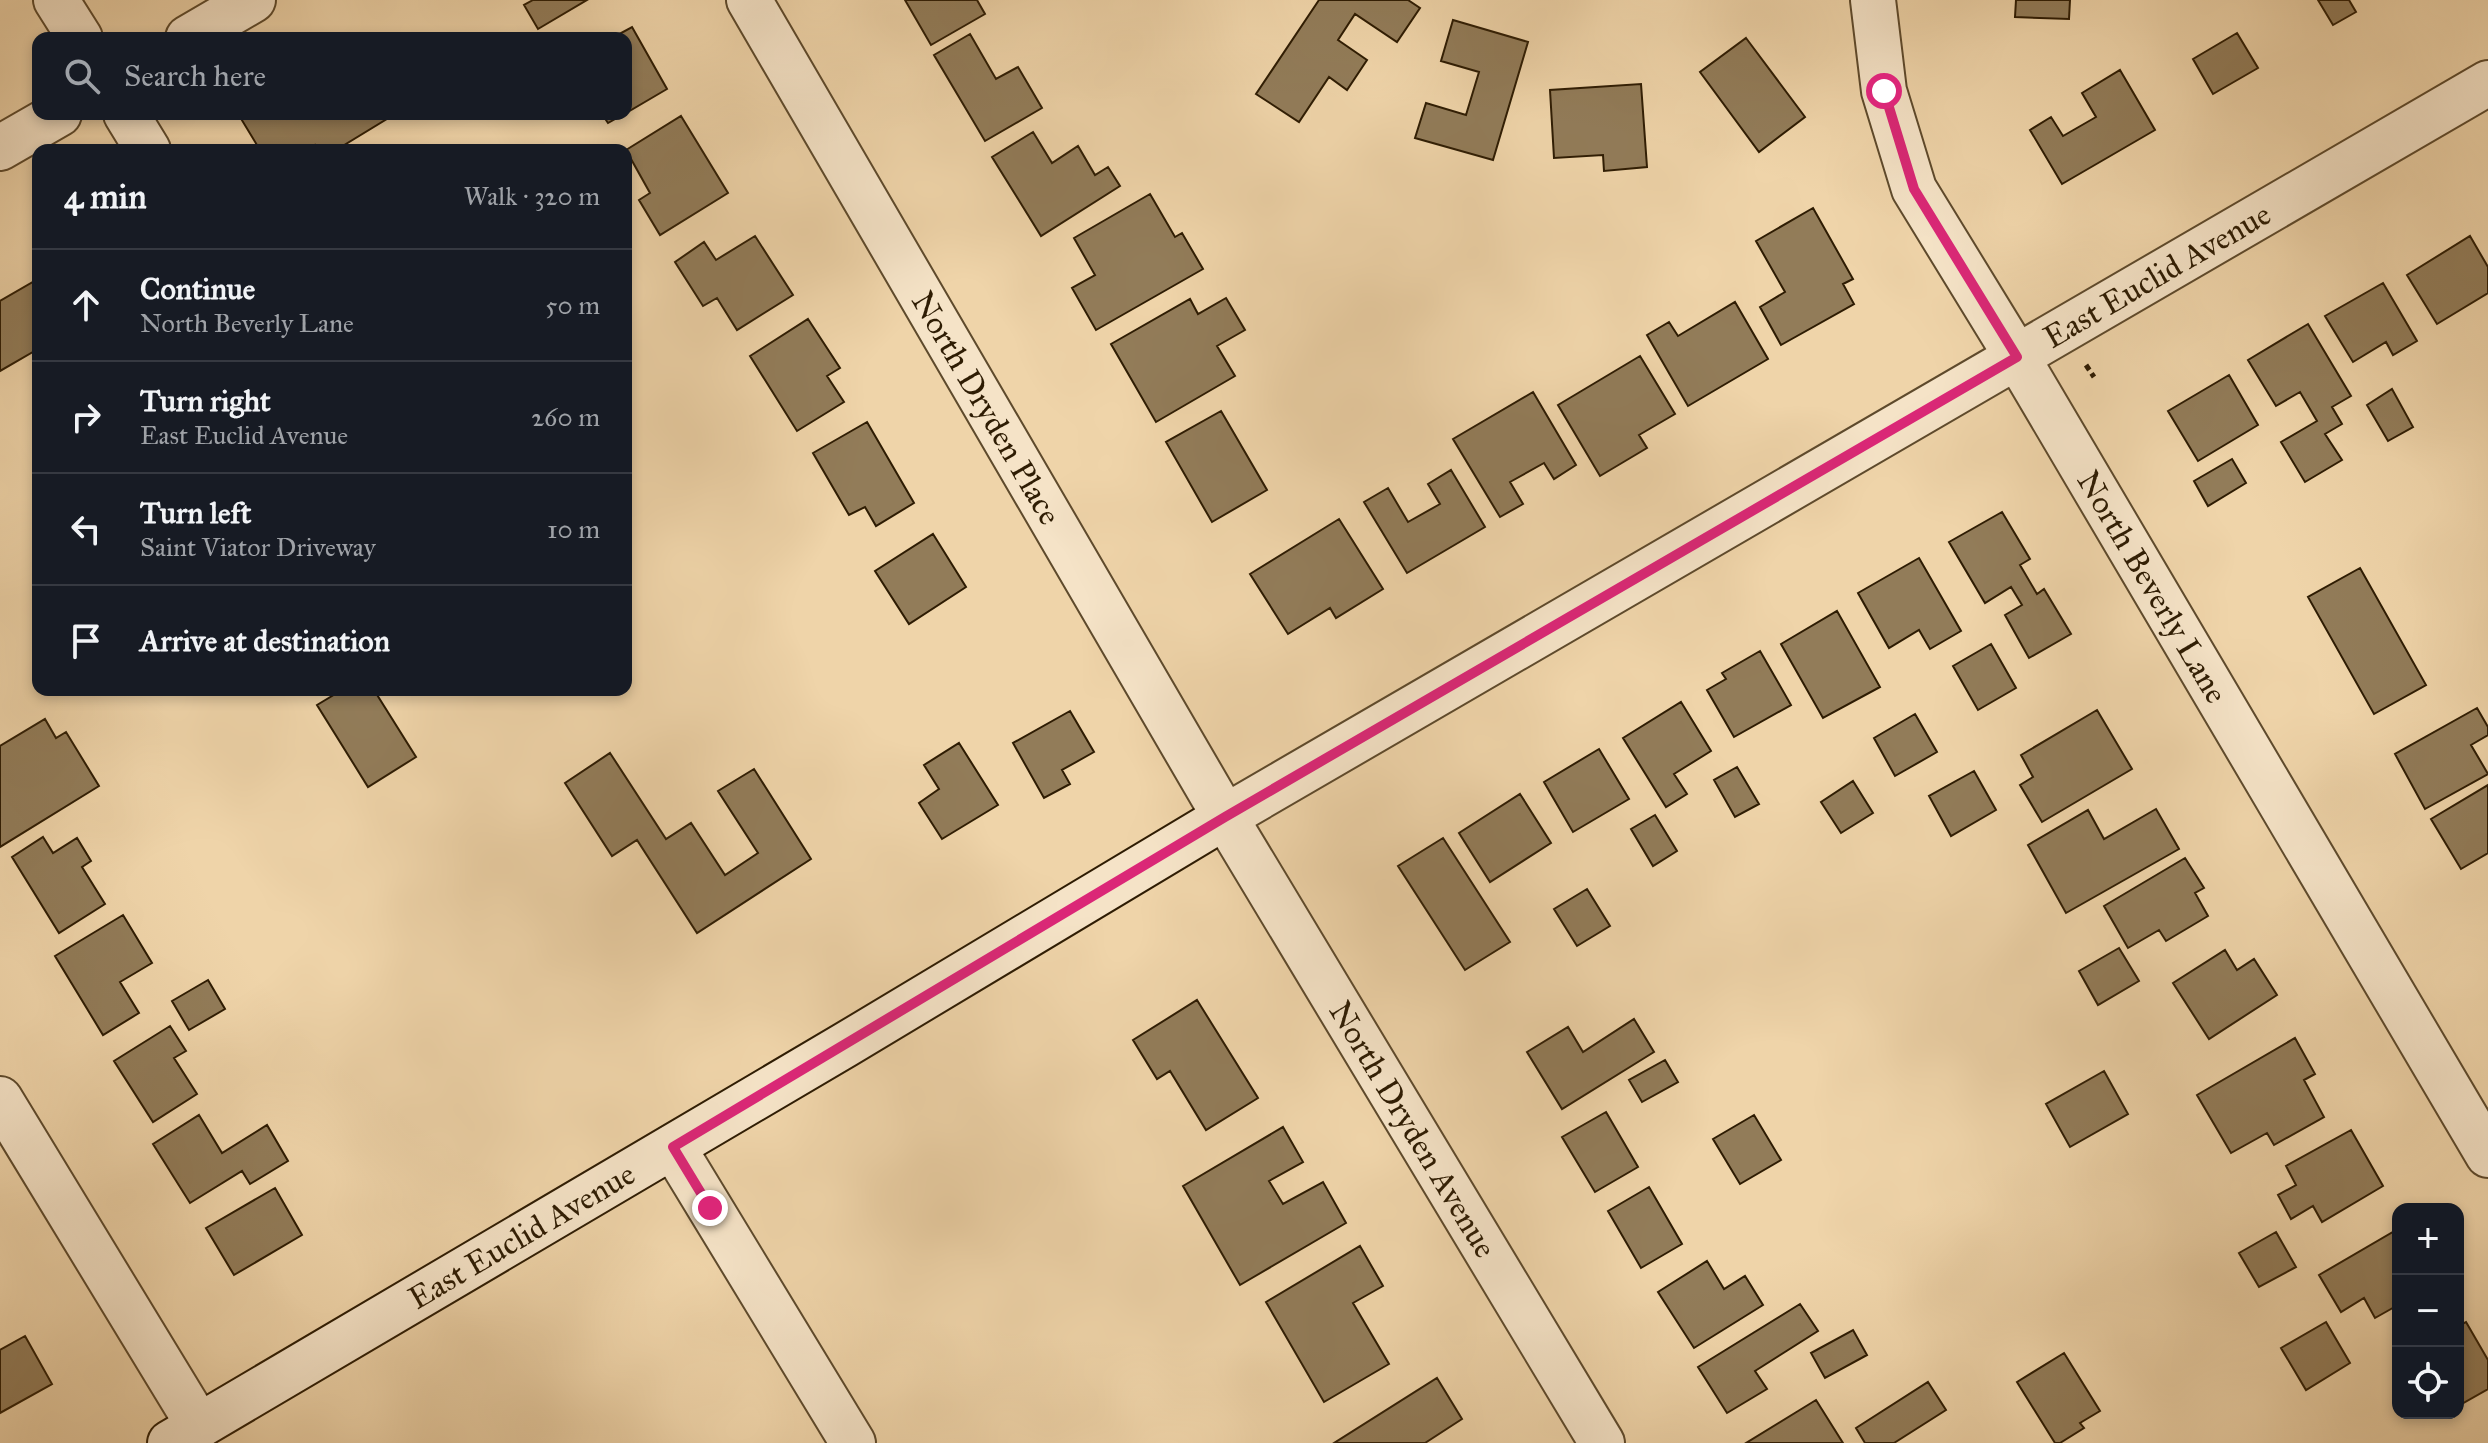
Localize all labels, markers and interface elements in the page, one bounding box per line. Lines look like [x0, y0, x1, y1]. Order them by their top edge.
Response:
search box [32, 32, 632, 120]
icon: search [60, 54, 104, 98]
text: Search here [124, 58, 266, 94]
route start [1866, 73, 1902, 109]
text: 4 min [64, 176, 147, 217]
text: Walk · 320 m [464, 180, 600, 212]
street label: East Euclid Avenue [2037, 195, 2278, 357]
text: Continue [140, 271, 255, 307]
icon: ahead [64, 283, 108, 327]
street label: North Dryden Place [903, 284, 1069, 532]
text: 50 m [545, 289, 600, 321]
text: North Beverly Lane [140, 307, 354, 339]
text: Turn right [140, 383, 271, 419]
icon: right [64, 395, 108, 439]
text: 260 m [531, 401, 600, 433]
text: East Euclid Avenue [140, 419, 348, 451]
street label: North Beverly Lane [2068, 464, 2236, 710]
text: Turn left [140, 495, 251, 531]
icon: left [64, 507, 108, 551]
text: 10 m [547, 513, 600, 545]
text: Saint Viator Driveway [140, 531, 376, 563]
icon: arrive [64, 619, 108, 663]
text: Arrive at destination [140, 623, 390, 659]
street label: North Dryden Avenue [1320, 994, 1505, 1265]
street label: East Euclid Avenue [401, 1154, 642, 1318]
route end [692, 1190, 728, 1226]
map controls [2392, 1203, 2464, 1419]
button: + [2392, 1203, 2464, 1275]
button: − [2392, 1275, 2464, 1347]
button: locate [2392, 1347, 2464, 1419]

